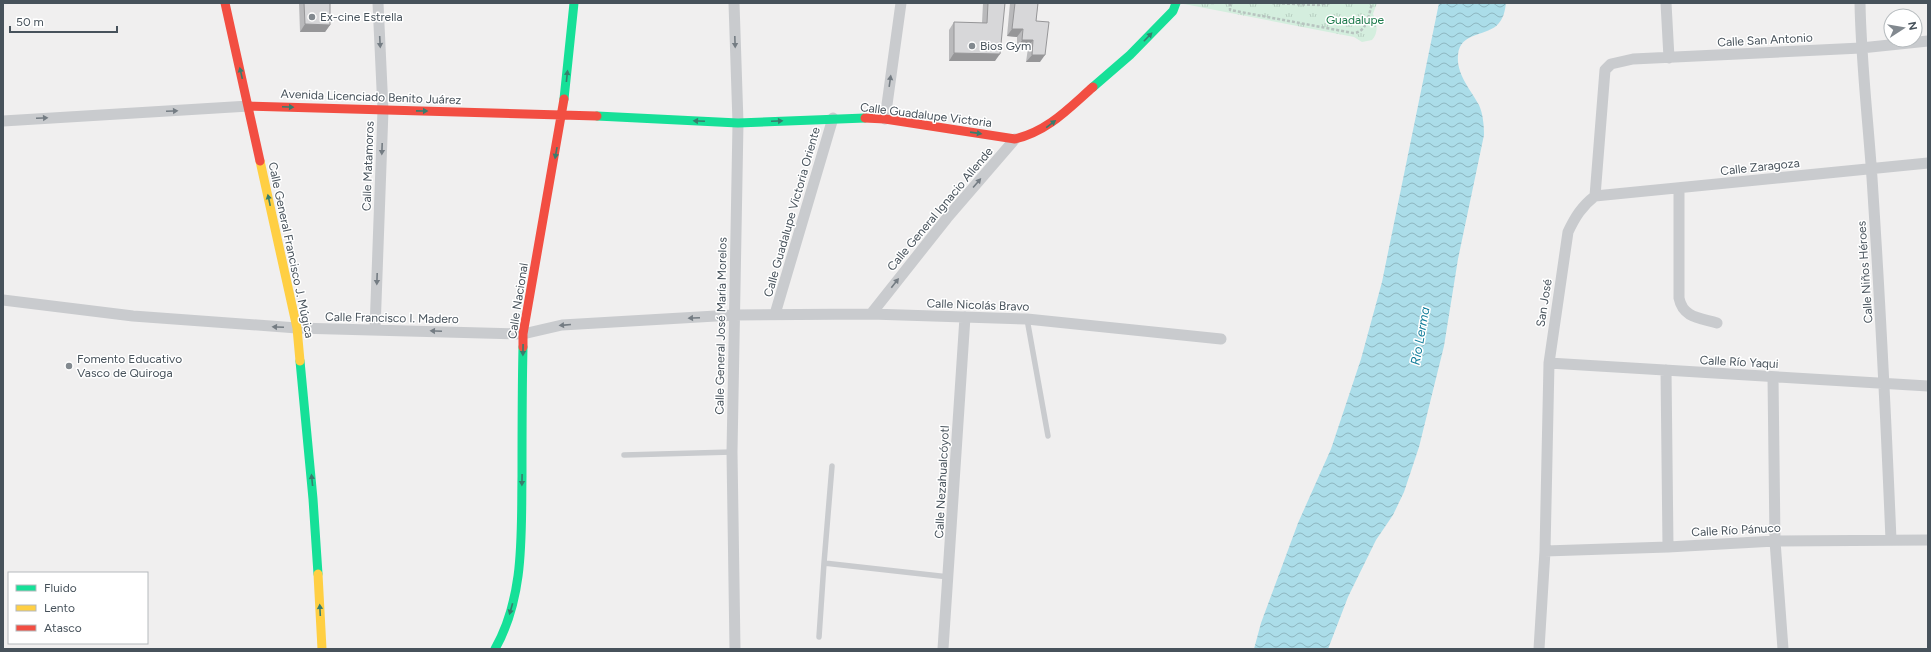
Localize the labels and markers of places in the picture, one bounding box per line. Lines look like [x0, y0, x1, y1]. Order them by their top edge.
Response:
place label: Ex-cine Estrella [320, 10, 403, 24]
marker: Ex-cine Estrella [307, 12, 317, 22]
place label: Bios Gym [980, 39, 1031, 53]
marker: Bios Gym [967, 41, 977, 51]
place label: Fomento Educativo Vasco de Quiroga [77, 352, 182, 380]
marker: Fomento Educativo Vasco de Quiroga [64, 361, 74, 371]

